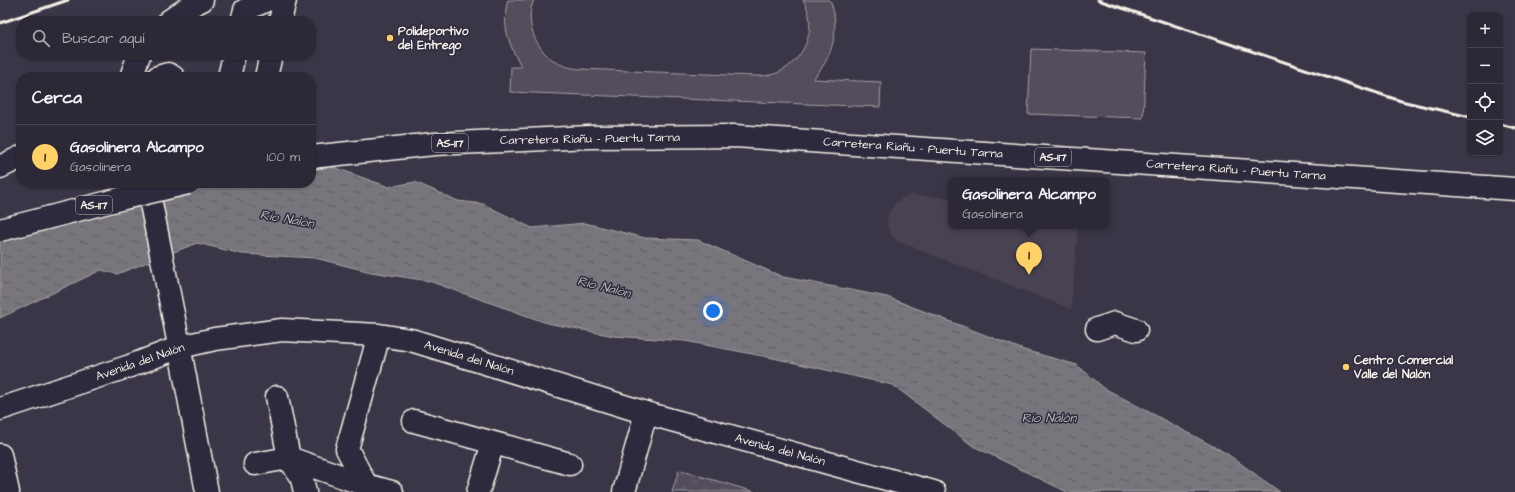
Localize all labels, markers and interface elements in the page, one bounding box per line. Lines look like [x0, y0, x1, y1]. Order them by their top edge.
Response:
map controls [1467, 12, 1503, 156]
button: + [1467, 12, 1503, 48]
search box [16, 16, 316, 60]
place label: Polideportivo del Entrego [397, 23, 469, 56]
icon: search [30, 27, 52, 49]
text: Buscar aquí [62, 28, 144, 49]
marker: Polideportivo del Entrego [385, 33, 395, 43]
button: − [1467, 48, 1503, 84]
button: locate [1467, 84, 1503, 120]
text: Cerca [32, 86, 82, 110]
button: layers [1467, 120, 1503, 156]
street label: Carretera Riañu - Puertu Tarna [500, 129, 680, 149]
street label: Carretera Riañu - Puertu Tarna [823, 133, 1003, 163]
road number: AS-117 [432, 134, 468, 152]
text: Gasolinera Alcampo [70, 137, 204, 158]
text: 1 [44, 148, 46, 166]
text: 100 m [267, 148, 300, 166]
road number: AS-117 [1035, 148, 1071, 166]
street label: Carretera Riañu - Puertu Tarna [1146, 155, 1326, 185]
text: Gasolinera [70, 158, 131, 176]
popup [948, 177, 1110, 229]
text: Gasolinera Alcampo [962, 184, 1096, 205]
road number: AS-117 [76, 196, 112, 214]
water label: Río Nalón [259, 205, 317, 233]
text: Gasolinera [962, 205, 1023, 223]
pin: 1 [1016, 242, 1042, 275]
water label: Río Nalón [575, 272, 634, 303]
your location [703, 301, 723, 321]
street label: Avenida del Nalón [422, 336, 516, 380]
street label: Avenida del Nalón [93, 339, 187, 385]
place label: Centro Comercial Valle del Nalón [1353, 352, 1453, 383]
marker: Centro Comercial Valle del Nalón [1341, 362, 1351, 372]
water label: Río Nalón [1022, 409, 1078, 427]
street label: Avenida del Nalón [733, 430, 827, 470]

